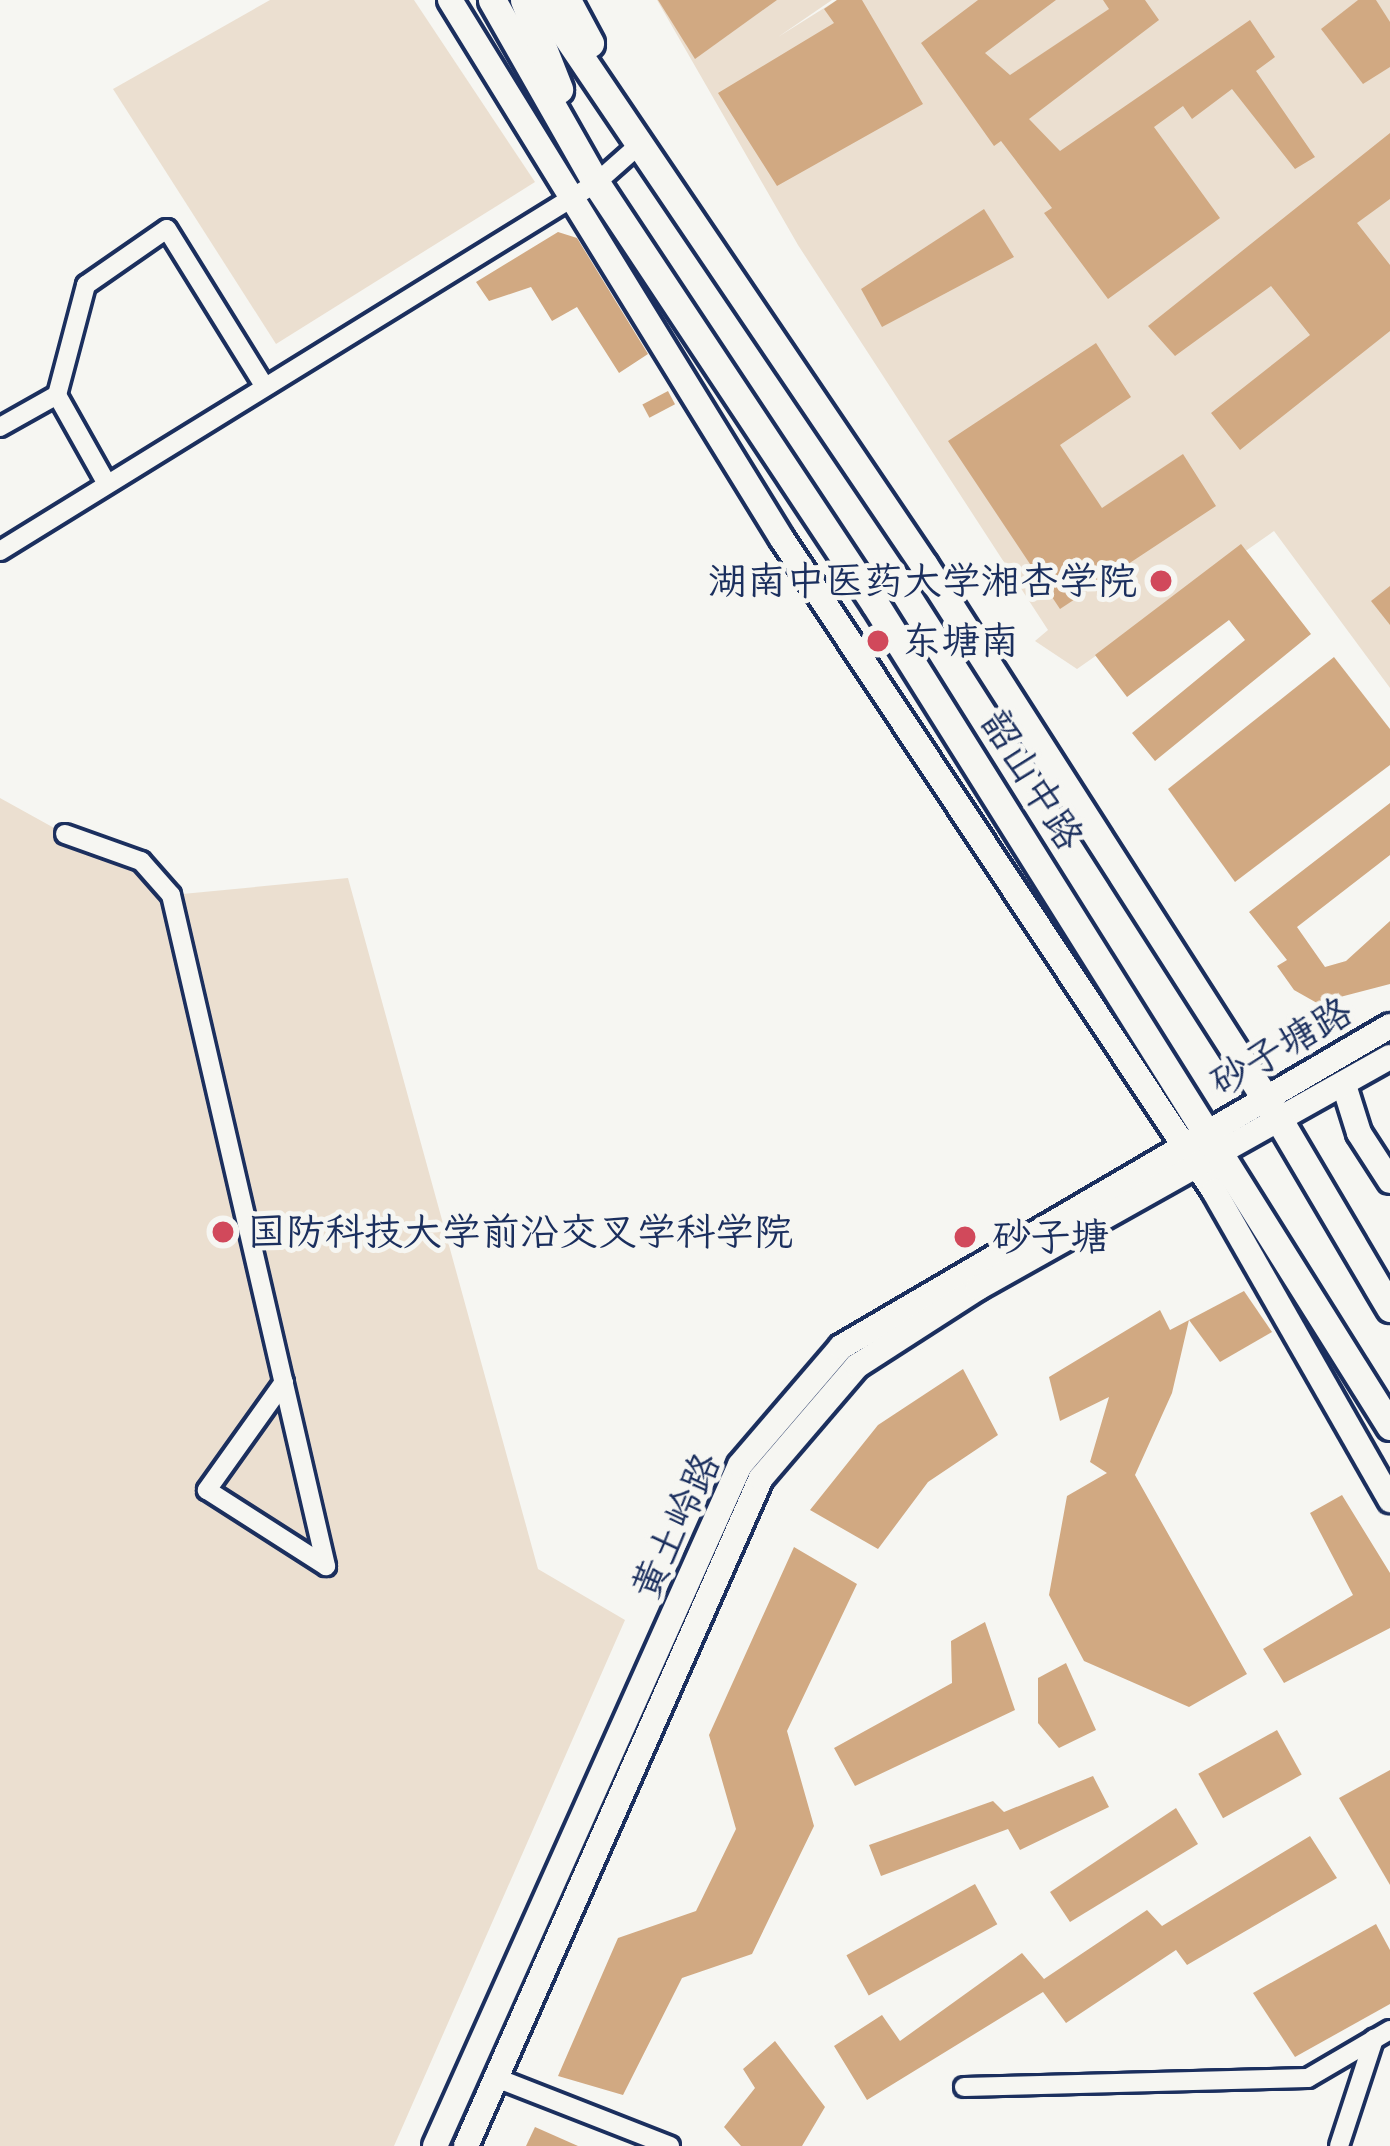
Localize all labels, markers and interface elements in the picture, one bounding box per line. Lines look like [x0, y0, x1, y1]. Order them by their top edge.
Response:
place label: 湖南中医药大学湘杏学院 [708, 558, 1137, 604]
marker: 湖南中医药大学湘杏学院 [1148, 568, 1174, 594]
place label: 东塘南 [902, 618, 1019, 664]
marker: 东塘南 [865, 628, 891, 654]
street label: 韶山中路 [971, 701, 1093, 859]
street label: 砂子塘路 [1202, 988, 1360, 1106]
place label: 国防科技大学前沿交叉学科学院 [247, 1209, 793, 1255]
place label: 砂子塘 [992, 1214, 1109, 1260]
marker: 国防科技大学前沿交叉学科学院 [210, 1219, 236, 1245]
marker: 砂子塘 [949, 1221, 981, 1253]
street label: 黄土岭路 [622, 1445, 730, 1607]

